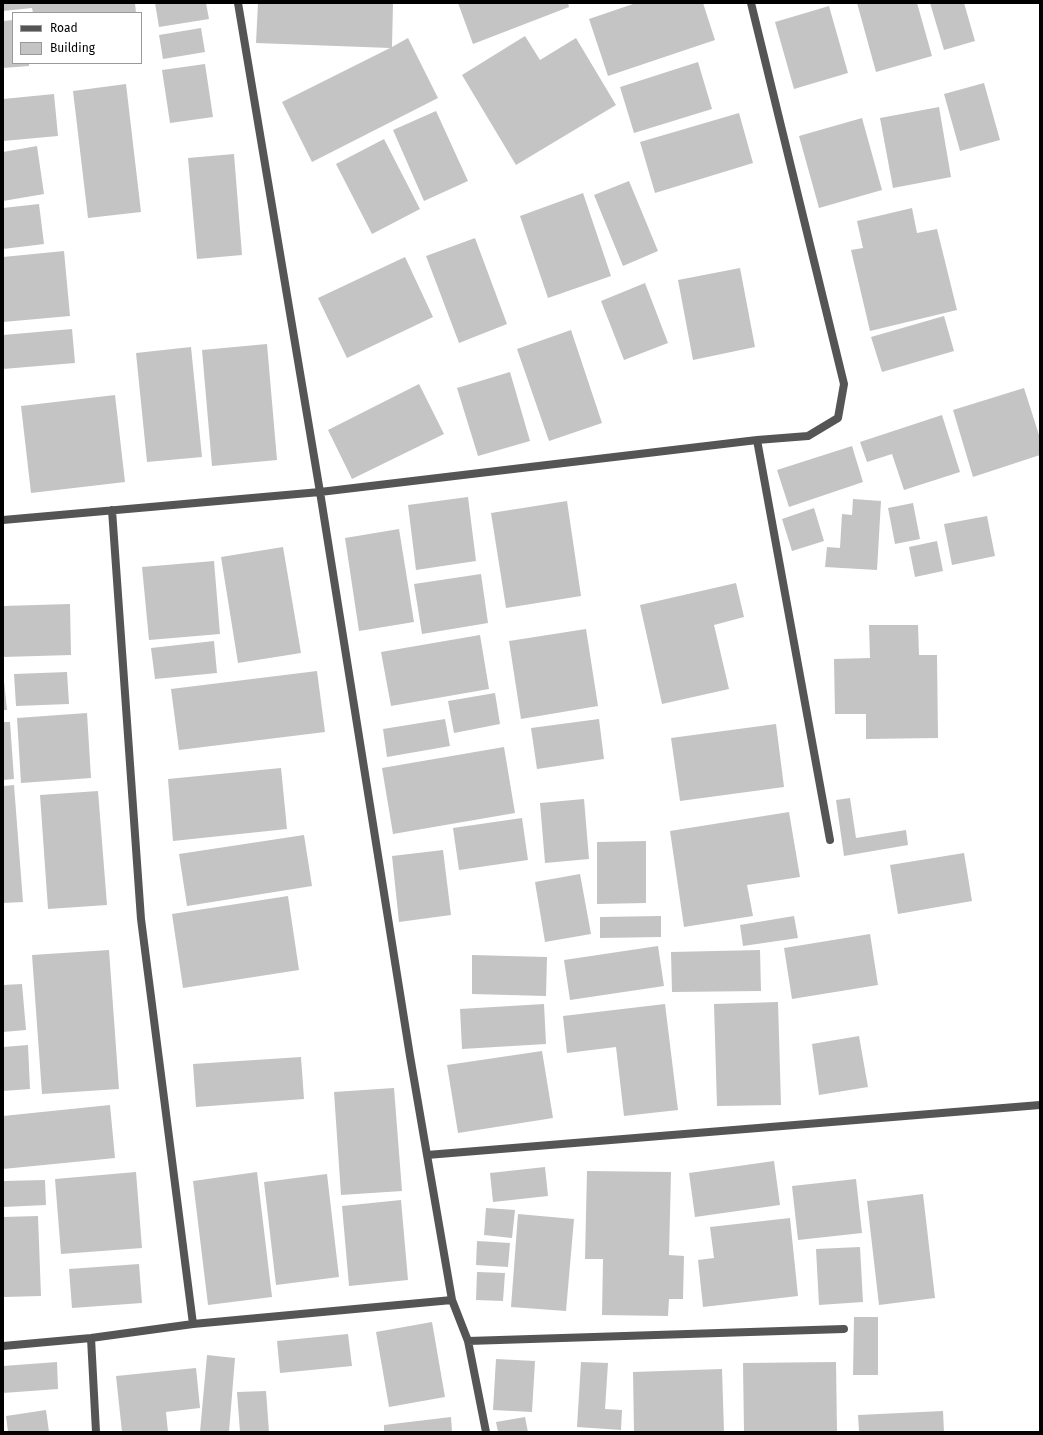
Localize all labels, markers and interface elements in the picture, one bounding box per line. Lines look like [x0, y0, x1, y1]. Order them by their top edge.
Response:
legend [12, 12, 142, 64]
text: Road [50, 21, 78, 35]
text: Building [50, 41, 95, 55]

